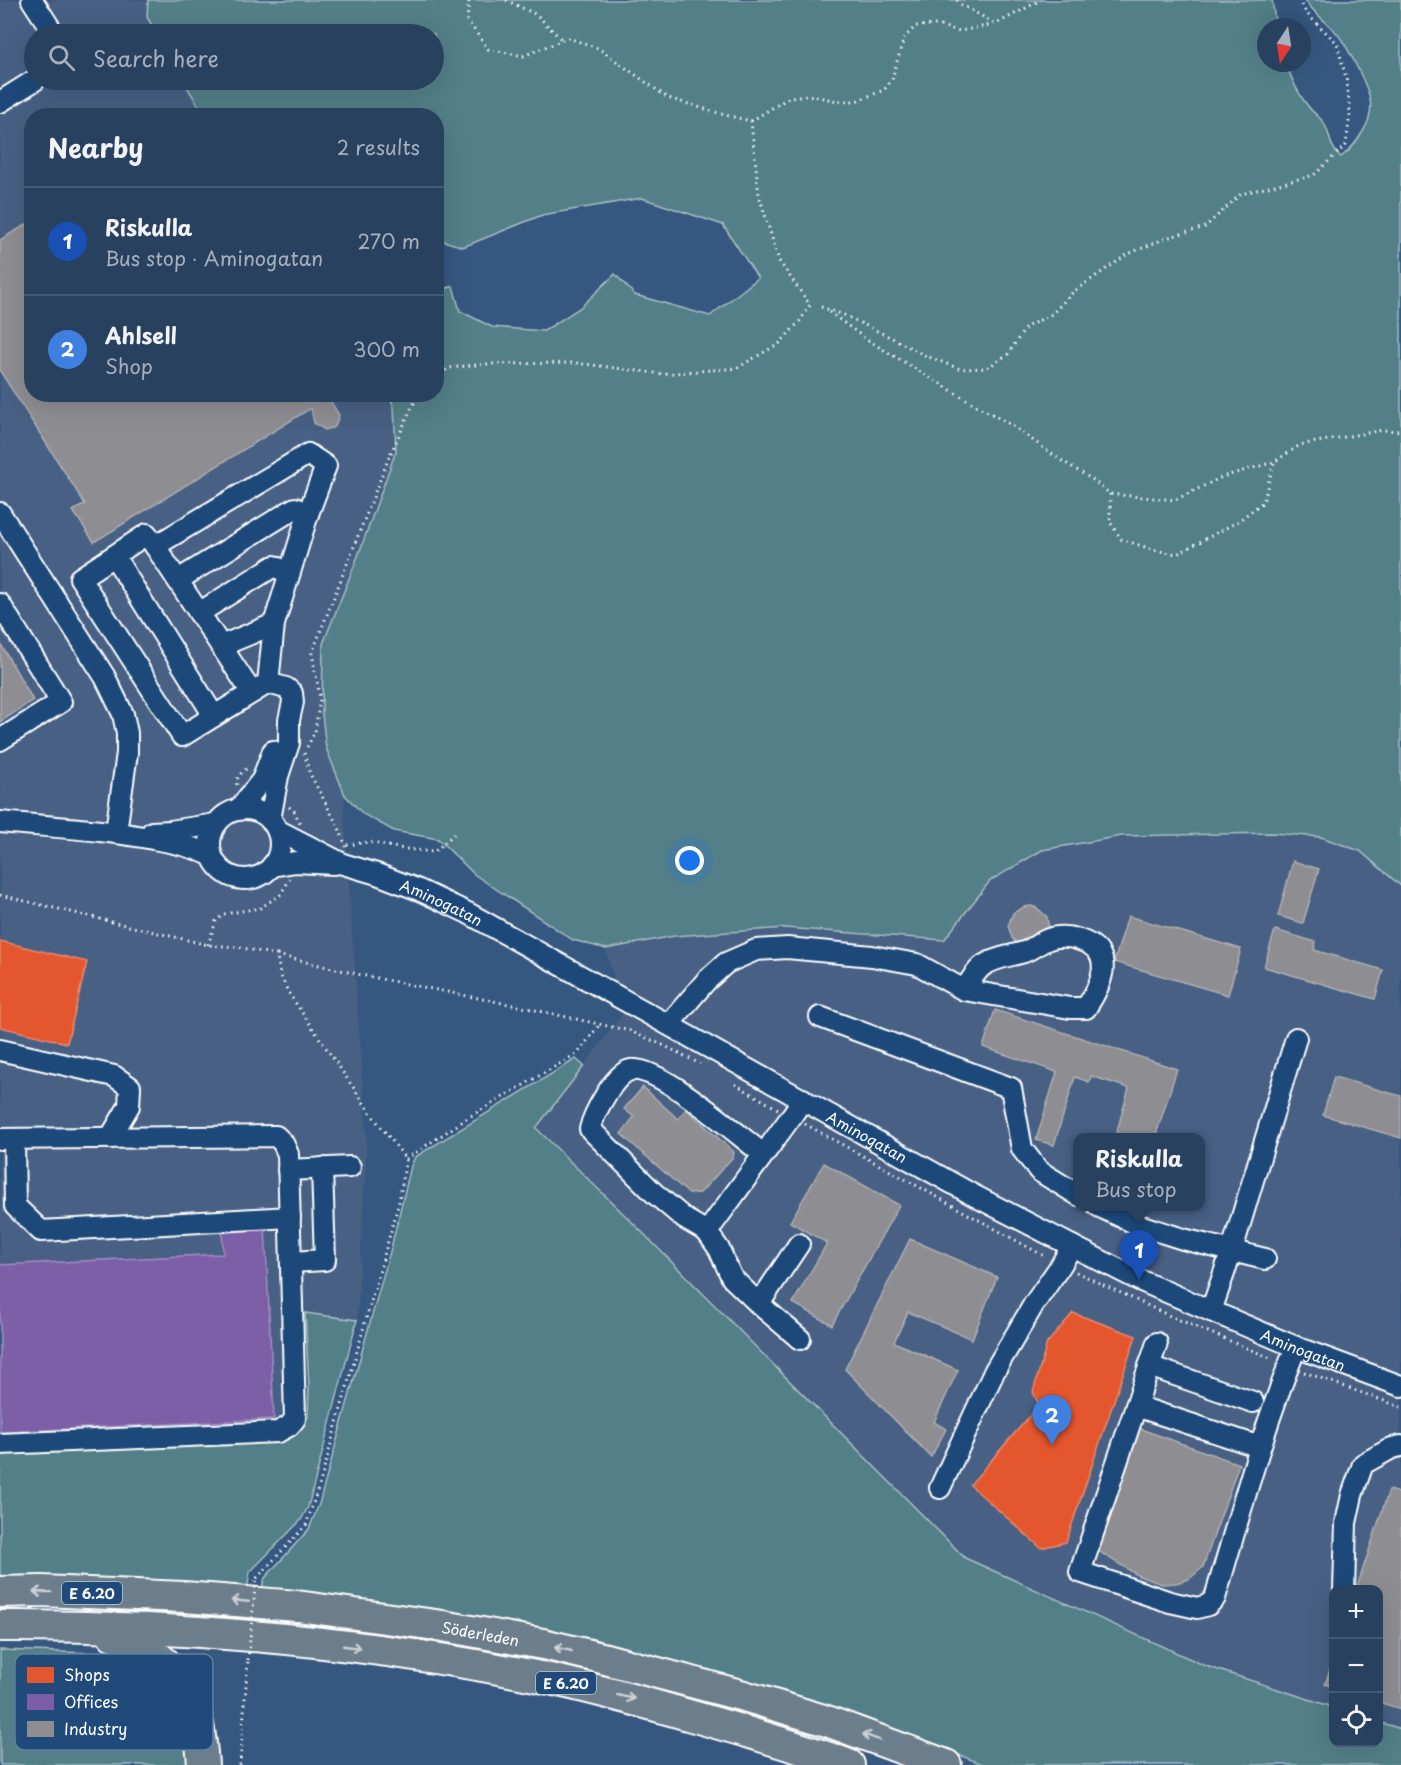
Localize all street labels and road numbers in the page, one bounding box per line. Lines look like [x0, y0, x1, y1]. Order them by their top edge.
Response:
street label: Aminogatan [397, 872, 487, 931]
street label: Aminogatan [823, 1104, 912, 1168]
street label: Aminogatan [1258, 1322, 1349, 1376]
road number: E 6.20 [62, 1582, 122, 1604]
street label: Söderleden [440, 1614, 521, 1651]
road number: E 6.20 [536, 1672, 596, 1694]

